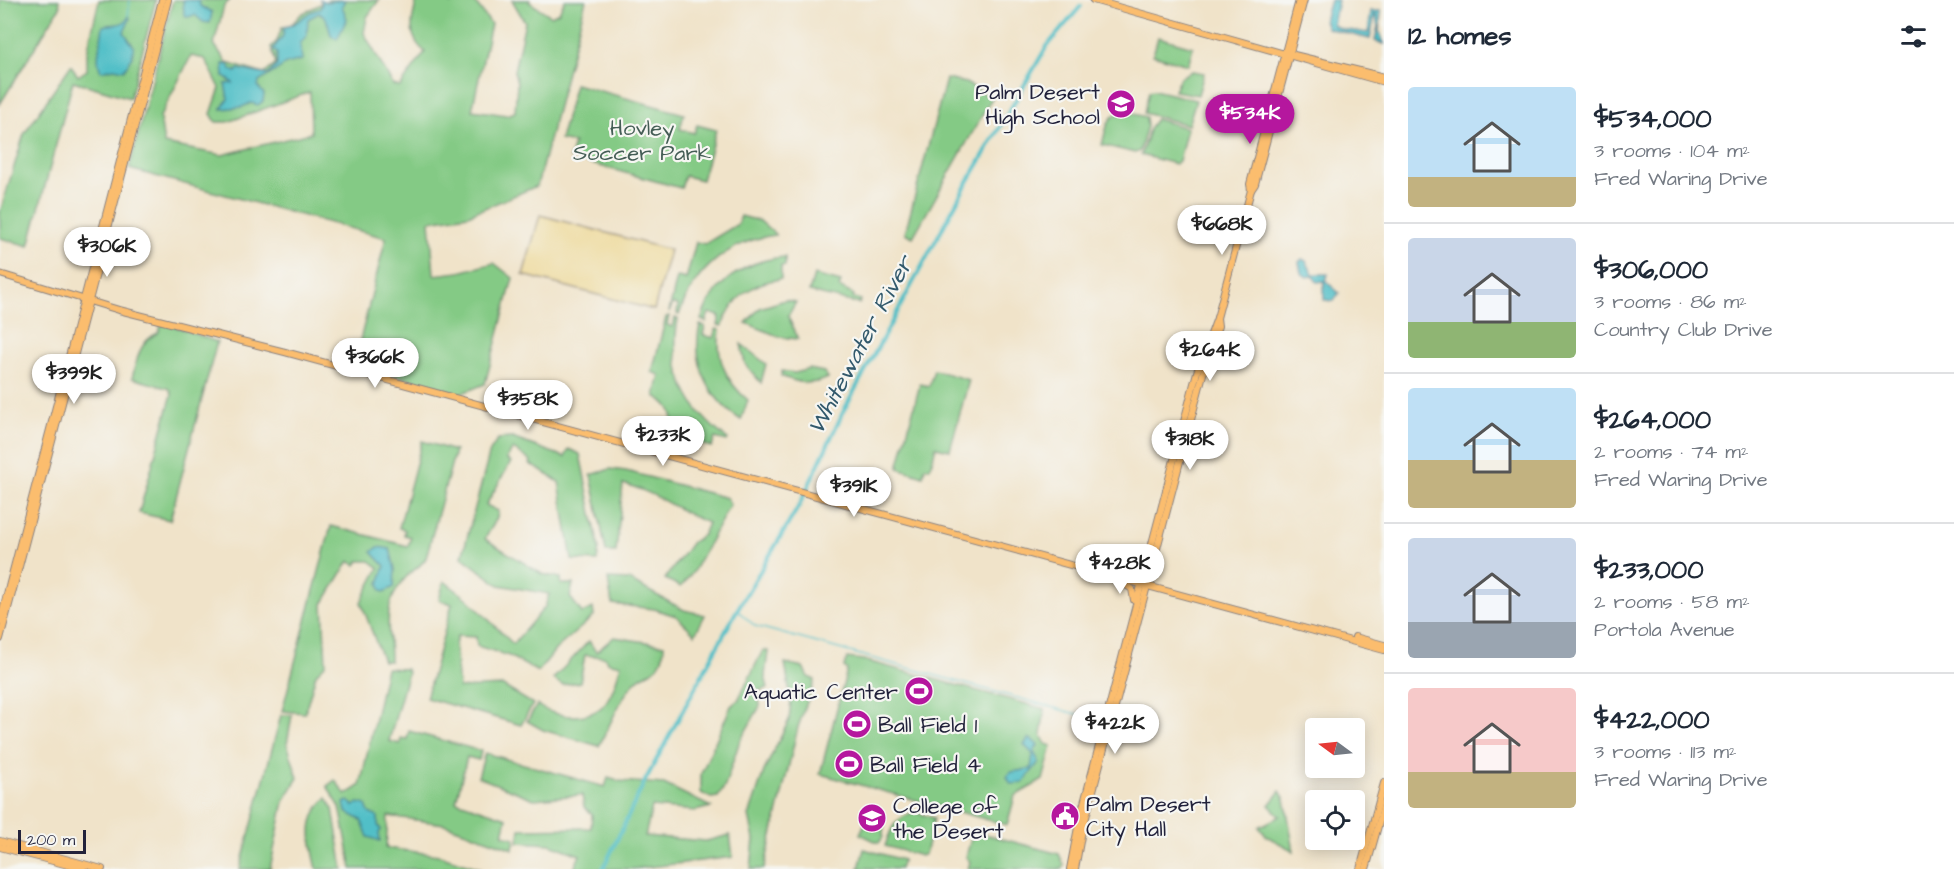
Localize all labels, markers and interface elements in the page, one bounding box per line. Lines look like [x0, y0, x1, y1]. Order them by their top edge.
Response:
text: 12 homes [1408, 18, 1511, 54]
icon: filters [1897, 20, 1930, 53]
place label: Palm Desert High School [975, 77, 1100, 134]
school or university icon: Palm Desert High School [1105, 88, 1137, 120]
pin: $534K [1208, 94, 1292, 145]
text: $534K [1219, 99, 1281, 127]
text: $534,000 [1594, 101, 1712, 137]
icon: home [1456, 111, 1528, 183]
park label: Hovley Soccer Park [573, 113, 712, 169]
text: 3 rooms · 104 m² [1594, 137, 1750, 165]
text: Fred Waring Drive [1594, 165, 1768, 193]
pin: $668K [1180, 205, 1264, 256]
text: $668K [1191, 210, 1253, 238]
pin: $306K [65, 227, 149, 278]
text: $306K [78, 232, 136, 260]
water label: Whitewater River [800, 248, 924, 441]
text: $306,000 [1594, 252, 1708, 288]
icon: home [1456, 262, 1528, 334]
text: 3 rooms · 86 m² [1594, 288, 1747, 316]
text: Country Club Drive [1594, 316, 1773, 344]
pin: $264K [1168, 331, 1252, 382]
text: $264K [1180, 336, 1240, 364]
pin: $366K [333, 338, 417, 389]
text: $366K [346, 343, 404, 371]
pin: $399K [32, 354, 116, 405]
text: $399K [46, 359, 102, 387]
pin: $358K [486, 380, 570, 431]
text: $358K [498, 385, 558, 413]
text: $264,000 [1594, 402, 1711, 438]
icon: home [1456, 412, 1528, 484]
pin: $233K [621, 416, 705, 467]
pin: $318K [1148, 420, 1232, 471]
text: $233K [635, 421, 691, 449]
text: $318K [1166, 425, 1214, 453]
text: 2 rooms · 74 m² [1594, 438, 1748, 466]
text: Fred Waring Drive [1594, 466, 1768, 494]
pin: $391K [812, 467, 896, 518]
text: $391K [830, 472, 878, 500]
pin: $428K [1078, 544, 1162, 595]
text: $428K [1089, 549, 1151, 577]
text: $233,000 [1594, 552, 1704, 588]
icon: home [1456, 562, 1528, 634]
text: 2 rooms · 58 m² [1594, 588, 1750, 616]
text: Portola Avenue [1594, 616, 1735, 644]
sports icon: Aquatic Center [903, 675, 935, 707]
place label: Aquatic Center [744, 677, 898, 708]
text: $422,000 [1594, 702, 1710, 738]
pin: $422K [1073, 704, 1157, 755]
sports icon: Ball Field 1 [841, 708, 873, 740]
text: $422K [1085, 709, 1145, 737]
place label: Ball Field 1 [878, 710, 978, 741]
icon: home [1456, 712, 1528, 784]
north arrow [1305, 718, 1365, 778]
map controls [1305, 718, 1365, 850]
text: 3 rooms · 113 m² [1594, 738, 1737, 766]
sports icon: Ball Field 4 [833, 748, 865, 780]
place label: Ball Field 4 [870, 750, 982, 781]
text: Fred Waring Drive [1594, 766, 1768, 794]
place label: Palm Desert City Hall [1086, 789, 1211, 846]
button: locate [1305, 790, 1365, 850]
place label: College of the Desert [893, 791, 1004, 847]
public building icon: Palm Desert City Hall [1049, 800, 1081, 832]
school or university icon: College of the Desert [856, 802, 888, 834]
scale bar [18, 827, 86, 854]
text: 200 m [27, 829, 75, 851]

